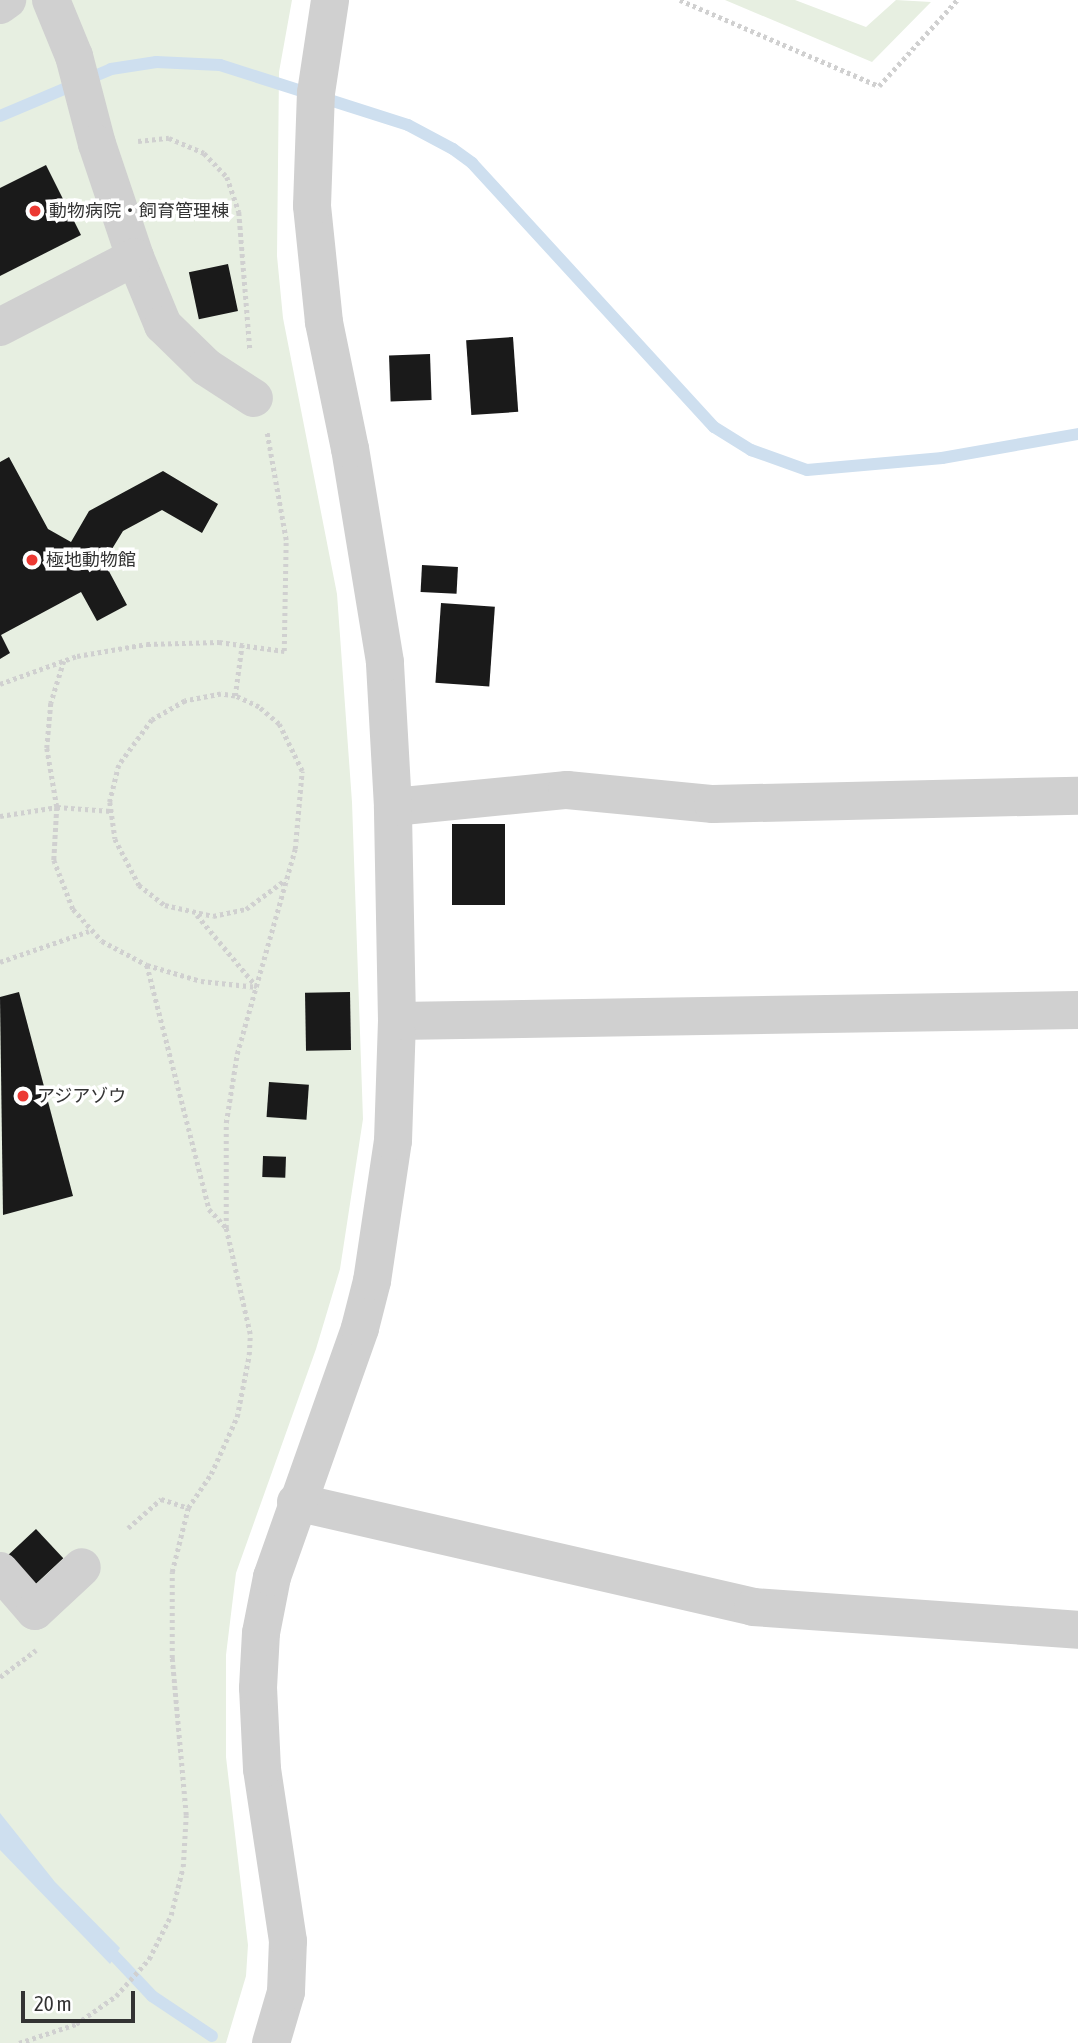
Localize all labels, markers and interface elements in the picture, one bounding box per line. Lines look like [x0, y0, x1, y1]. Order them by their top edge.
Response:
place label: 動物病院・飼育管理棟 [49, 200, 229, 222]
marker: 動物病院・飼育管理棟 [27, 203, 43, 219]
place label: 極地動物館 [46, 549, 136, 571]
marker: 極地動物館 [24, 552, 40, 568]
place label: アジアゾウ [37, 1085, 127, 1107]
marker: アジアゾウ [15, 1088, 31, 1104]
scale bar [24, 1976, 138, 2020]
text: 20 m [34, 1991, 72, 2015]

